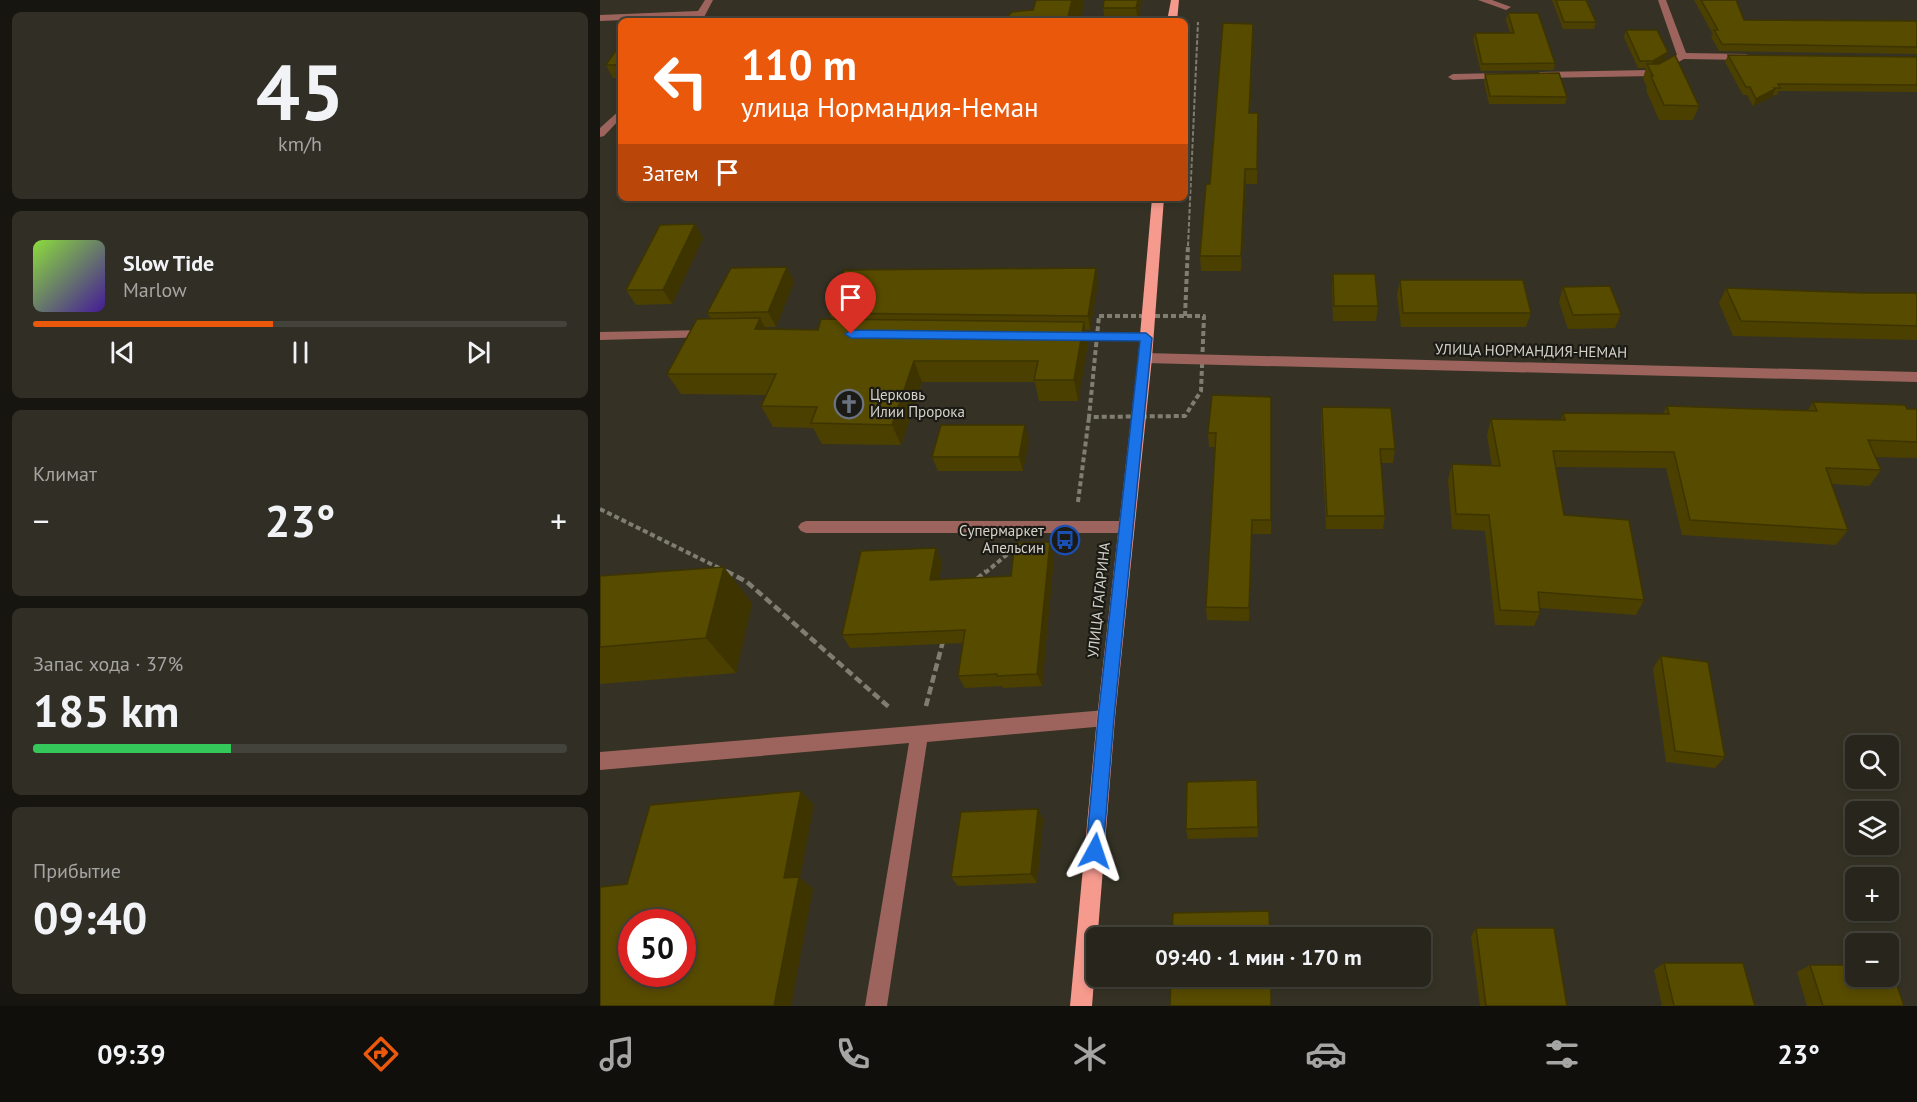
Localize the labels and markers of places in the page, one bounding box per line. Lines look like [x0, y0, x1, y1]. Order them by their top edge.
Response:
pin [825, 272, 876, 334]
place label: Церковь Илии Пророка [870, 385, 965, 421]
church icon: Церковь Илии Пророка [833, 388, 865, 420]
place label: Супермаркет Апельсин [959, 521, 1044, 557]
bus stop icon: Супермаркет Апельсин [1049, 524, 1081, 556]

